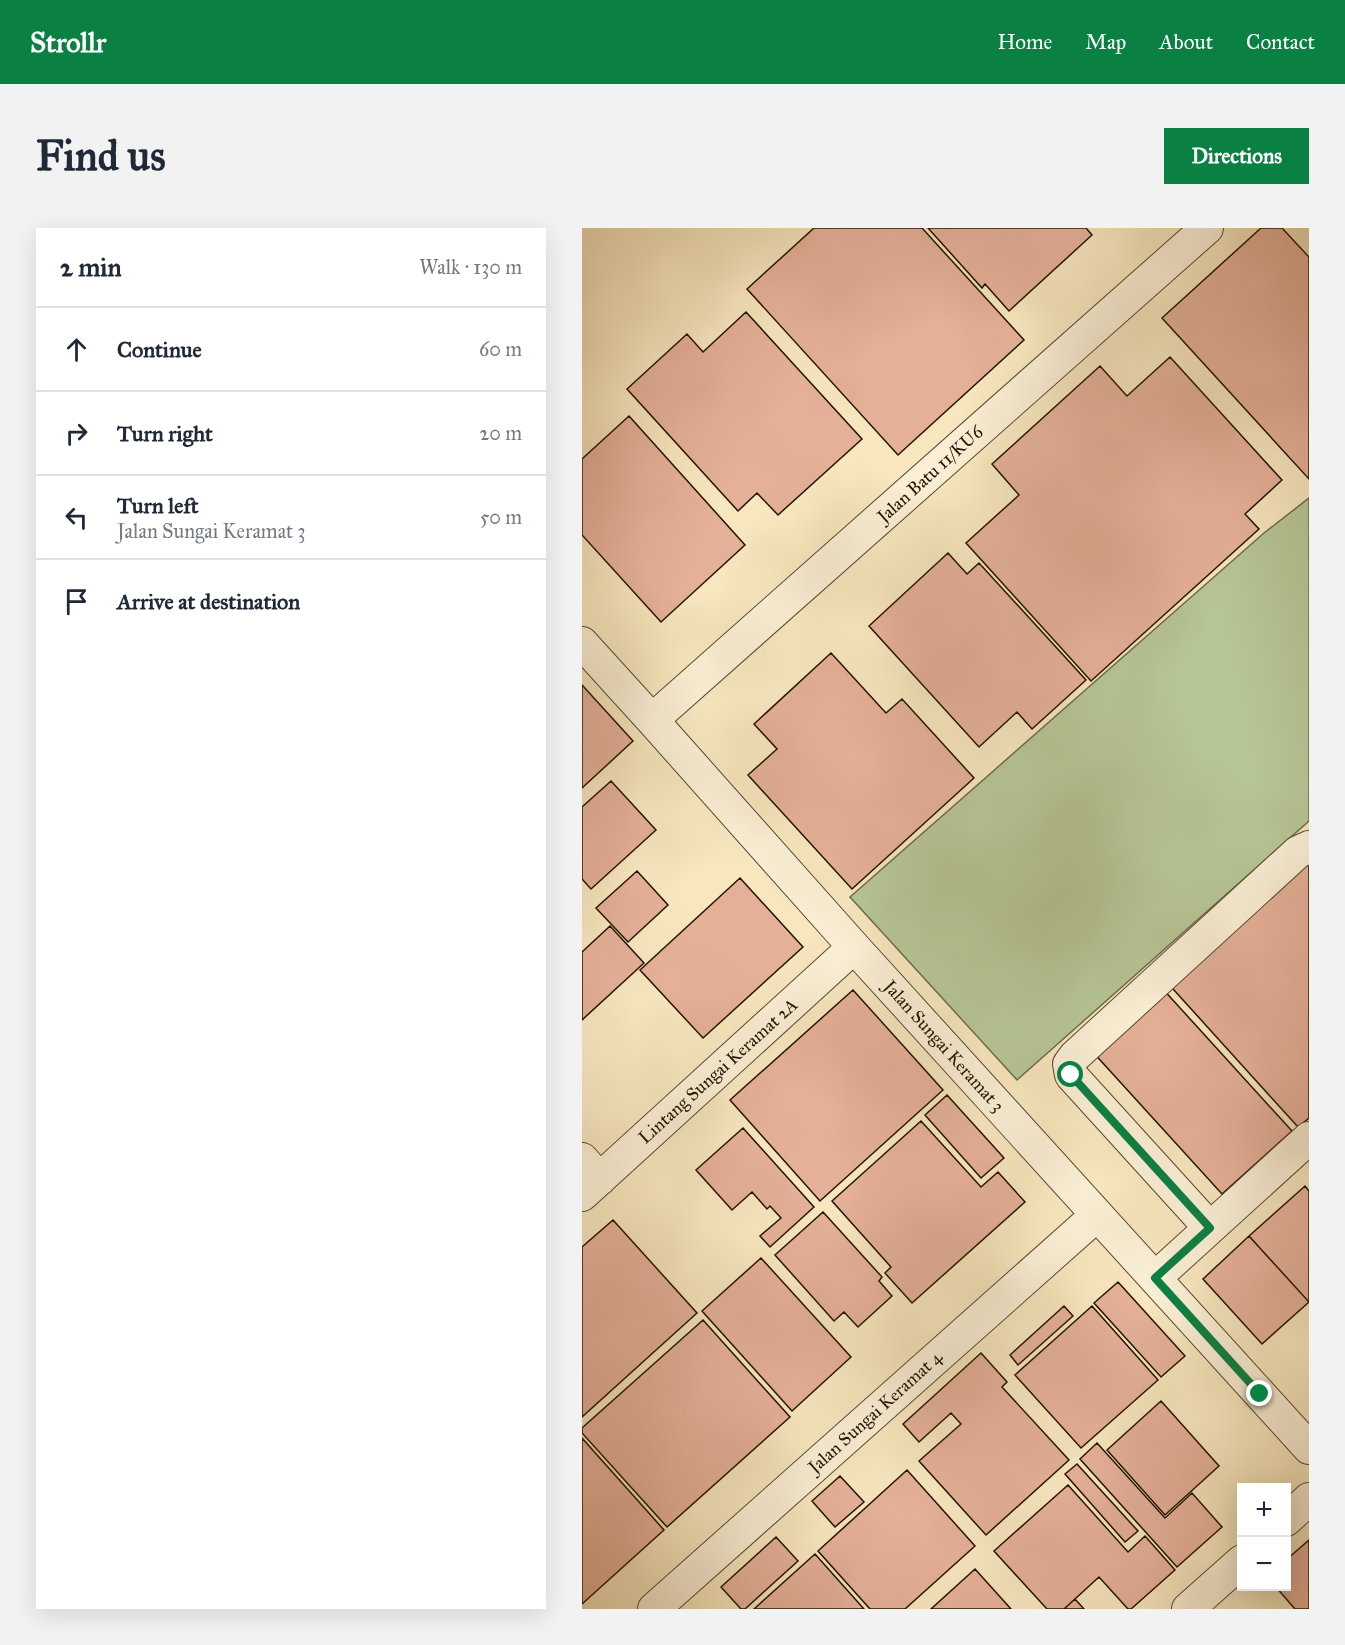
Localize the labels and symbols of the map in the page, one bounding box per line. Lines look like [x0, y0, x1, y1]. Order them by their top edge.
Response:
street label: Jalan Batu 11/KU6 [871, 420, 989, 529]
street label: Jalan Sungai Keramat 3 [877, 974, 1009, 1117]
street label: Lintang Sungai Keramat 2A [634, 994, 803, 1149]
route start [1057, 1061, 1083, 1087]
street label: Jalan Sungai Keramat 4 [802, 1345, 948, 1480]
route end [1246, 1380, 1272, 1406]

